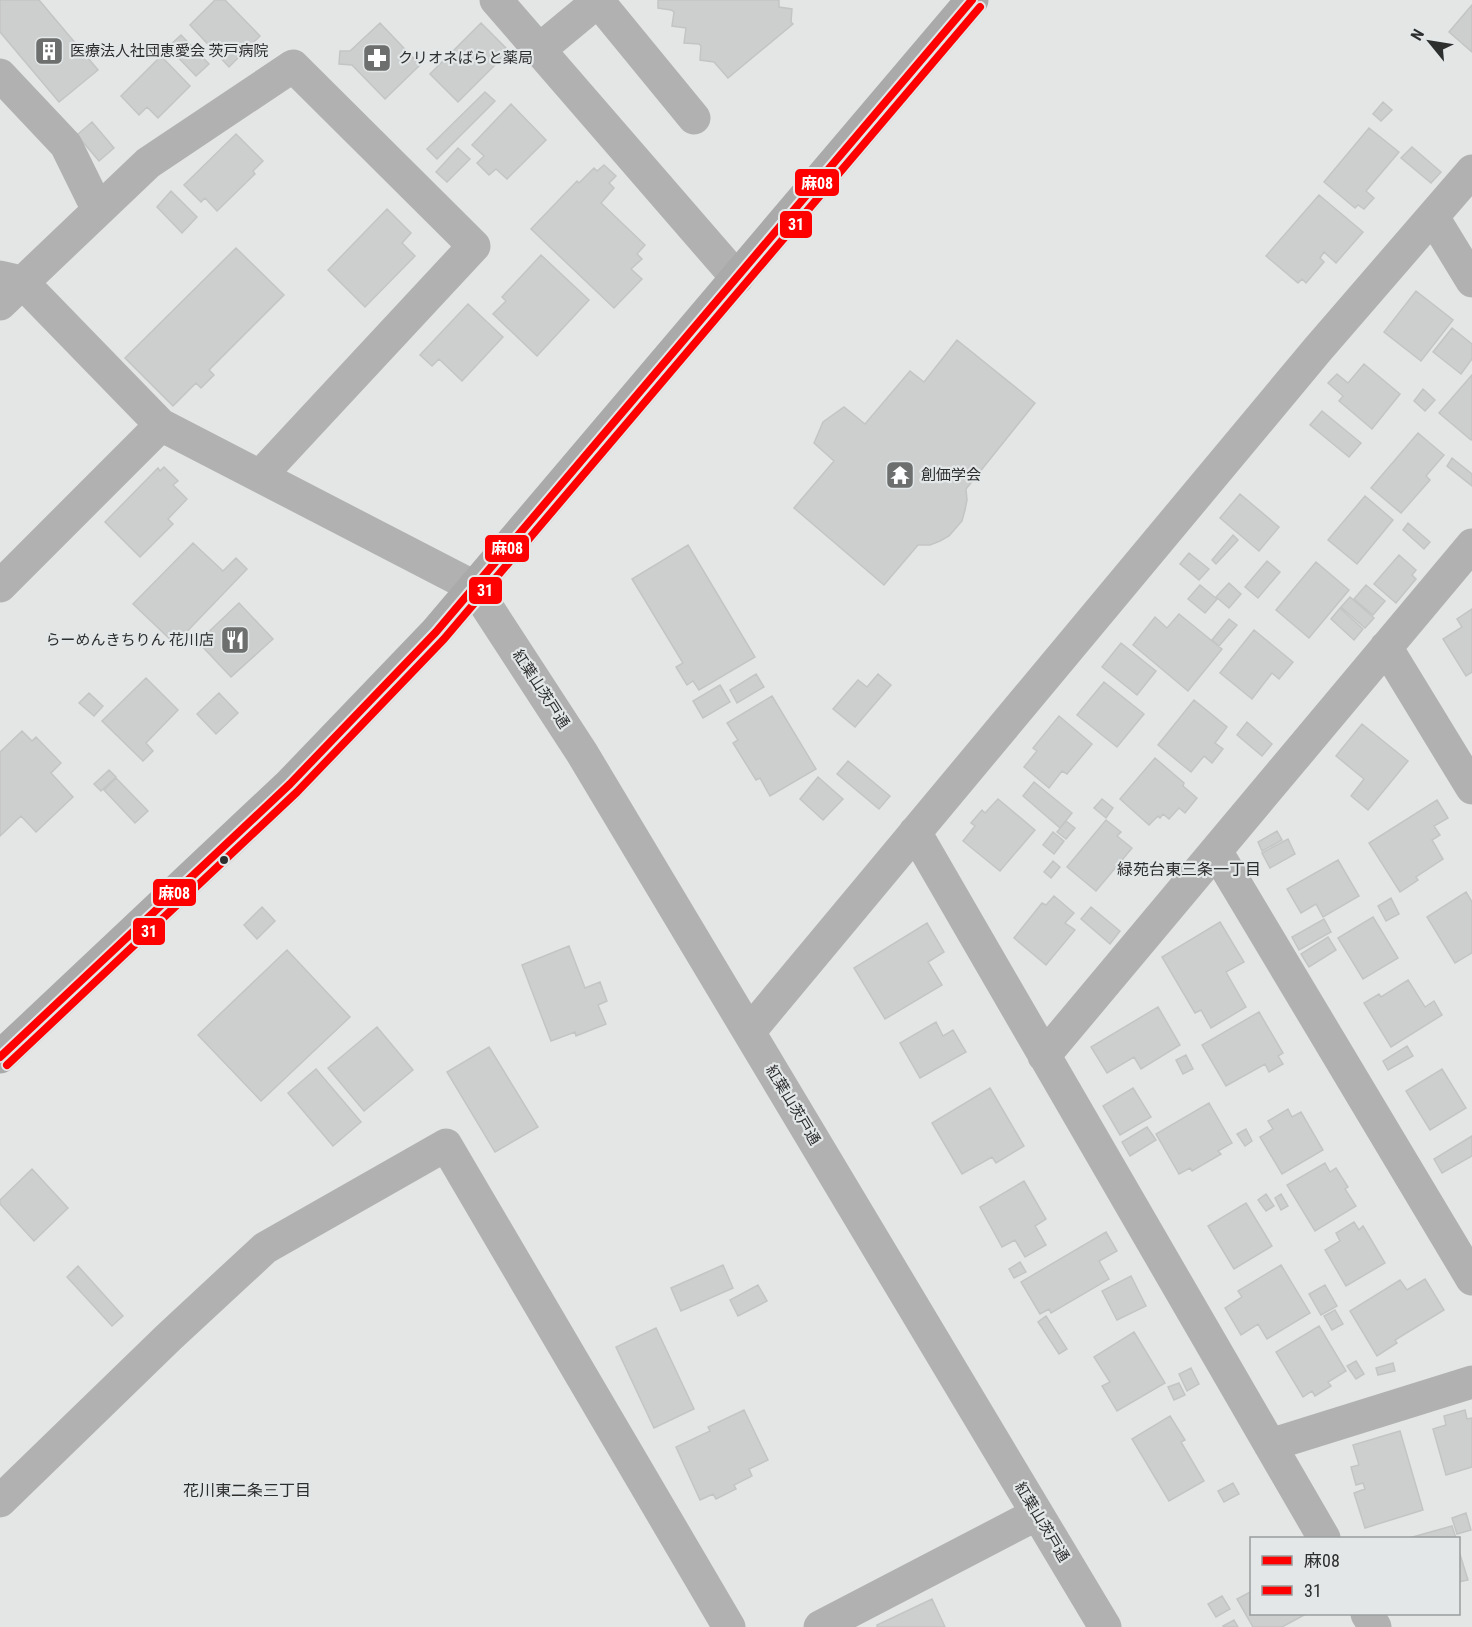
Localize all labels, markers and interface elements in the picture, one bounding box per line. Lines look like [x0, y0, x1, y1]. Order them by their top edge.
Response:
north arrow [1400, 12, 1460, 72]
text: N [1407, 26, 1428, 44]
building icon: 医療法人社団恵愛会 茨戸病院 [33, 35, 65, 67]
place label: 医療法人社団恵愛会 茨戸病院 [70, 42, 268, 60]
pharmacy icon: クリオネばらと薬局 [361, 42, 393, 74]
place label: クリオネばらと薬局 [398, 49, 533, 67]
line badge: 麻08 [794, 168, 840, 197]
text: 麻08 [801, 174, 833, 193]
line badge: 31 [779, 210, 813, 239]
text: 31 [788, 215, 804, 234]
temple icon: 創価学会 [884, 459, 916, 491]
place label: 創価学会 [921, 466, 981, 484]
line badge: 麻08 [484, 534, 530, 563]
text: 麻08 [491, 539, 523, 558]
line badge: 31 [468, 576, 503, 605]
text: 31 [477, 581, 493, 600]
restaurant icon: らーめんきちりん 花川店 [219, 624, 251, 656]
place label: らーめんきちりん 花川店 [46, 631, 214, 649]
street label: 紅葉山茨戸通 [509, 646, 573, 732]
unlabelled marker [218, 854, 230, 866]
district label: 緑苑台東三条一丁目 [1117, 860, 1261, 879]
line badge: 麻08 [152, 878, 197, 907]
text: 麻08 [158, 884, 190, 903]
line badge: 31 [132, 917, 166, 946]
text: 31 [141, 922, 157, 941]
street label: 紅葉山茨戸通 [762, 1062, 824, 1148]
street label: 紅葉山茨戸通 [1011, 1479, 1073, 1565]
district label: 花川東二条三丁目 [183, 1481, 311, 1500]
legend [1250, 1537, 1460, 1615]
text: 麻08 [1304, 1550, 1340, 1571]
text: 31 [1304, 1580, 1322, 1601]

